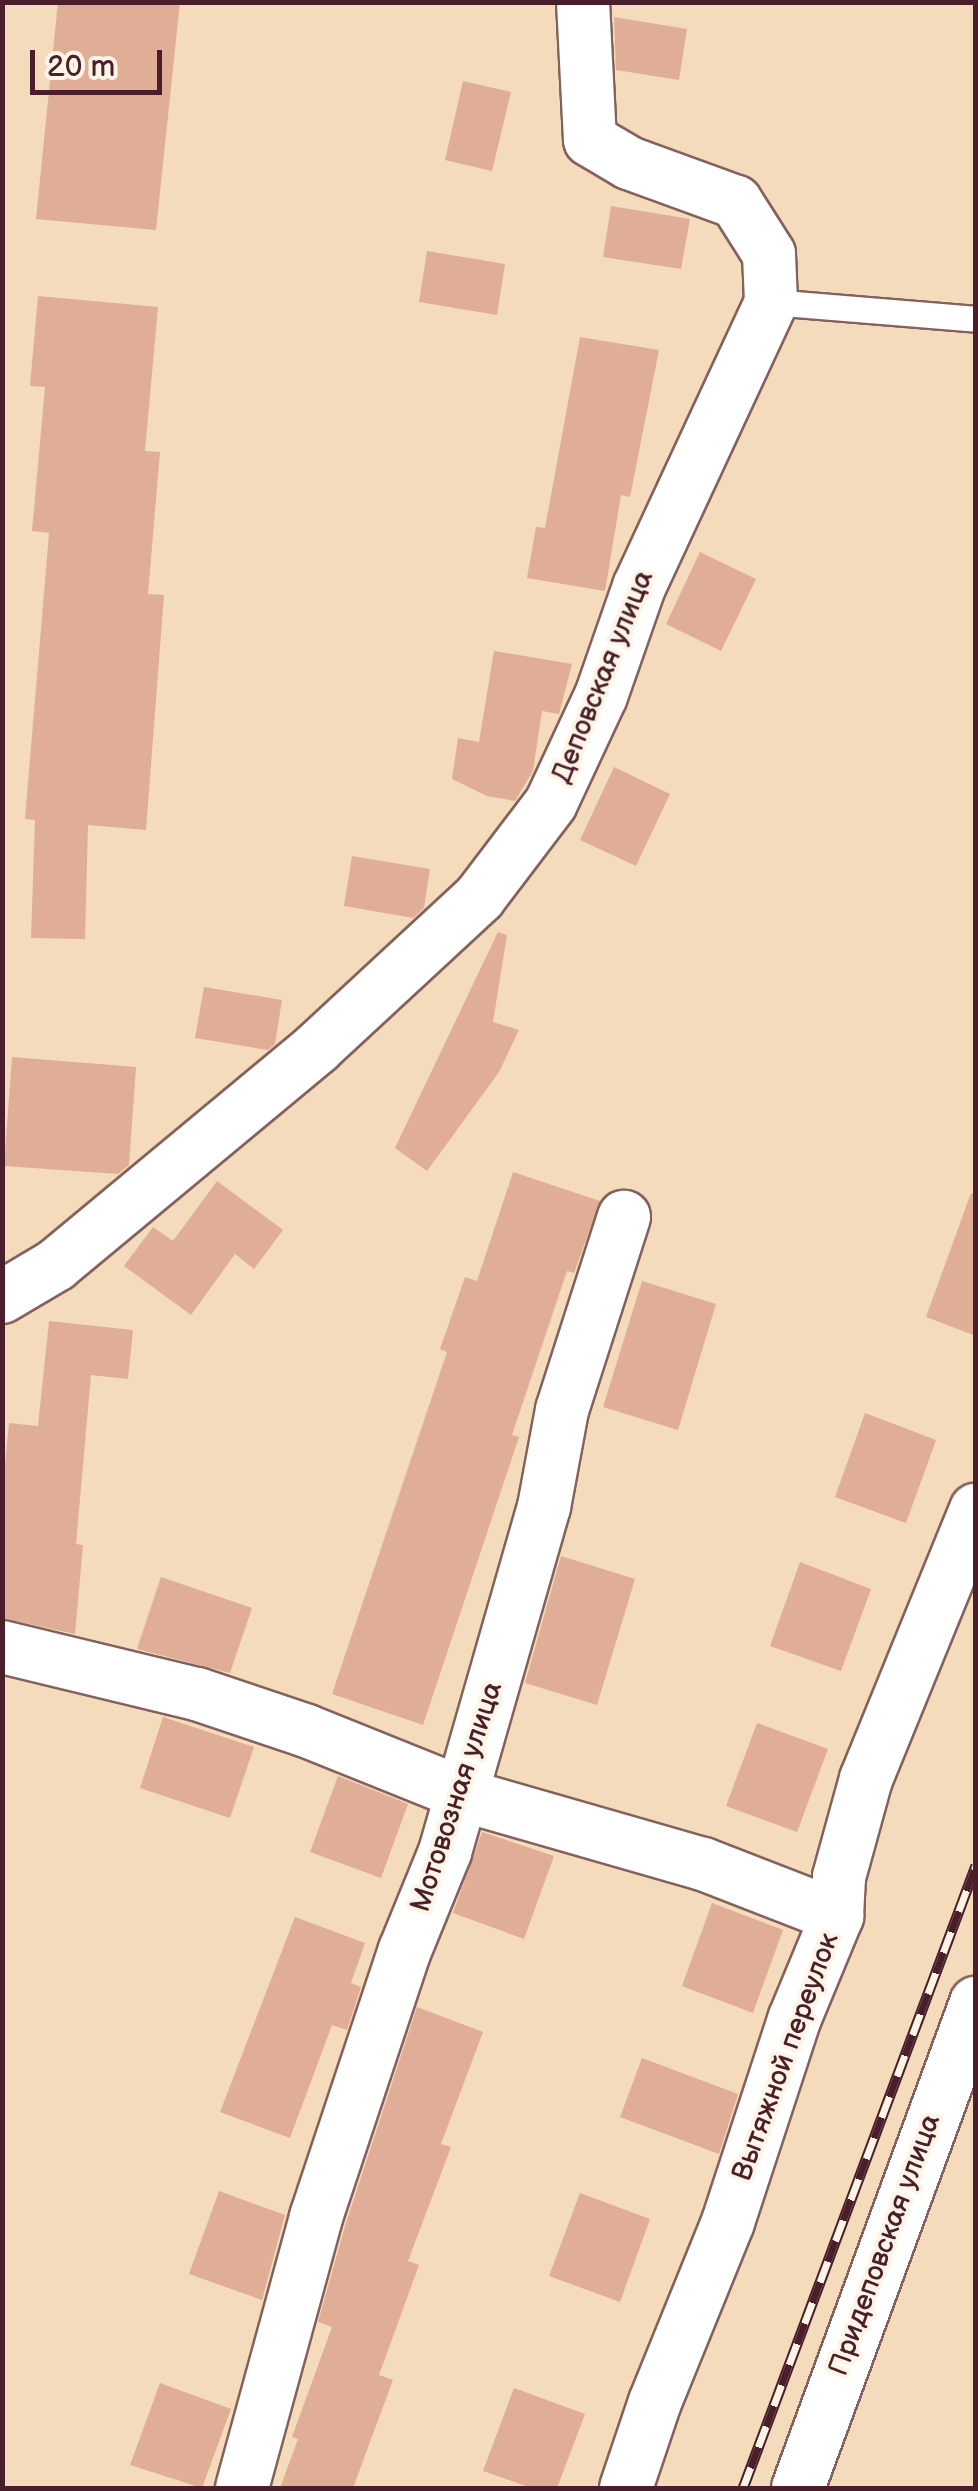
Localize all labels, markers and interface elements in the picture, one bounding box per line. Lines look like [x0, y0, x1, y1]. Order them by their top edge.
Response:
scale bar [35, 30, 168, 92]
text: 20 m [47, 49, 115, 85]
street label: Деповская улица [545, 566, 661, 788]
street label: Мотовозная улица [404, 1678, 510, 1916]
street label: Вытяжной переулок [725, 1928, 847, 2186]
street label: Придеповская улица [822, 2110, 948, 2380]

